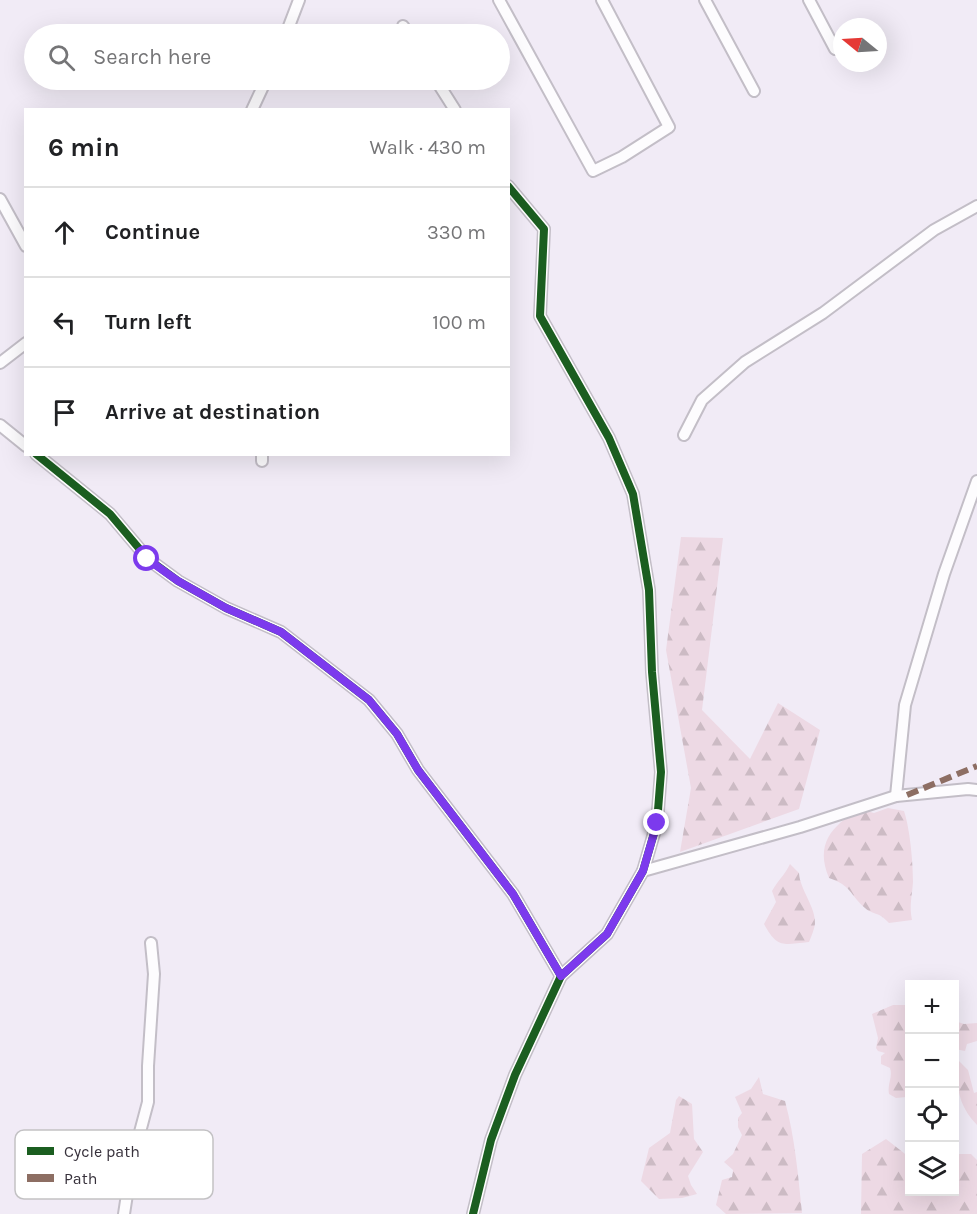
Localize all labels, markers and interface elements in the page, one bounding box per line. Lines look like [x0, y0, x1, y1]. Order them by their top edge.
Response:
north arrow [833, 18, 887, 72]
search box [24, 24, 510, 90]
icon: search [45, 41, 78, 74]
text: Search here [93, 44, 211, 70]
text: 6 min [48, 132, 120, 163]
text: Walk · 430 m [370, 136, 486, 159]
icon: ahead [48, 216, 81, 249]
text: Continue [105, 219, 200, 245]
text: 330 m [427, 221, 486, 244]
icon: left [48, 306, 81, 339]
text: Turn left [105, 309, 192, 335]
text: 100 m [432, 311, 486, 334]
icon: arrive [48, 396, 81, 429]
text: Arrive at destination [105, 399, 320, 425]
route start [133, 545, 159, 571]
route end [643, 809, 669, 835]
map controls [905, 980, 959, 1196]
button: + [905, 980, 959, 1034]
button: − [905, 1034, 959, 1088]
button: locate [905, 1088, 959, 1142]
legend [15, 1130, 213, 1199]
text: Cycle path [64, 1142, 140, 1161]
button: layers [905, 1142, 959, 1196]
text: Path [64, 1169, 97, 1188]

